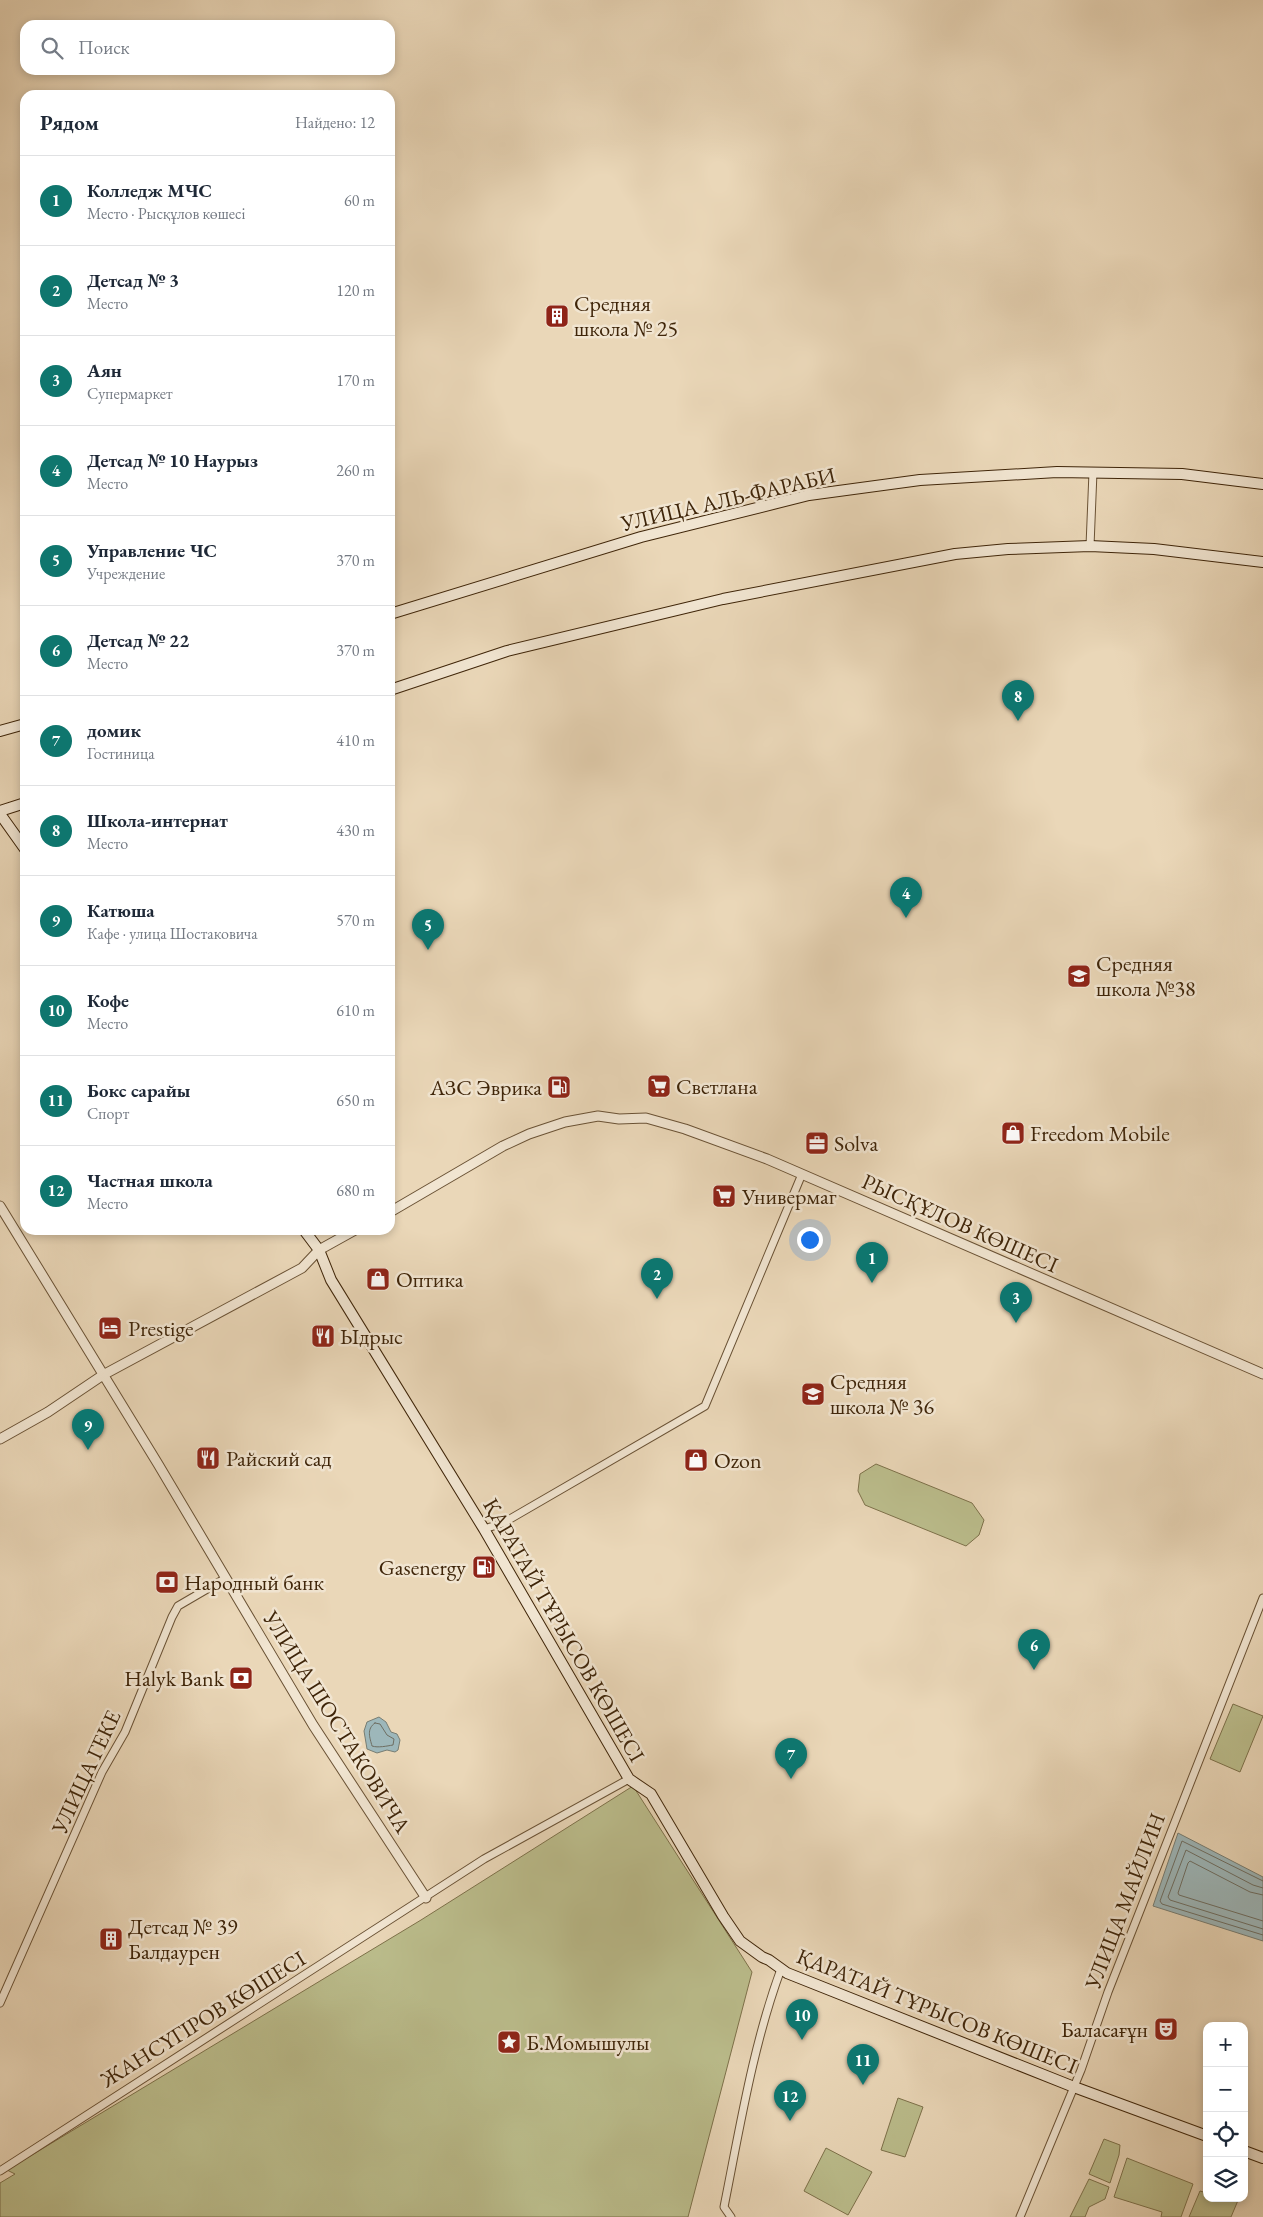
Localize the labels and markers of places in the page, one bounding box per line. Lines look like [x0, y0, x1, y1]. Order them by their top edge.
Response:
place label: Средняя школа № 25 [574, 289, 678, 343]
building icon: Средняя школа № 25 [544, 303, 570, 329]
pin: 8 [1002, 680, 1034, 721]
pin: 4 [890, 877, 922, 918]
pin: 5 [412, 909, 444, 950]
place label: Средняя школа №38 [1096, 949, 1196, 1003]
school or university icon: Средняя школа №38 [1066, 963, 1092, 989]
place label: Светлана [676, 1072, 758, 1101]
place label: АЗС Эврика [429, 1073, 542, 1102]
supermarket icon: Светлана [646, 1073, 672, 1099]
fuel station icon: АЗС Эврика [546, 1074, 572, 1100]
place label: Freedom Mobile [1030, 1119, 1170, 1148]
shop icon: Freedom Mobile [1000, 1120, 1026, 1146]
place label: Solva [834, 1129, 878, 1158]
office icon: Solva [804, 1130, 830, 1156]
place label: Универмаг [741, 1182, 837, 1211]
supermarket icon: Универмаг [711, 1183, 737, 1209]
pin: 1 [856, 1242, 888, 1283]
pin: 2 [641, 1258, 673, 1299]
place label: Оптика [396, 1265, 464, 1294]
shop icon: Оптика [365, 1266, 391, 1292]
pin: 3 [1000, 1282, 1032, 1323]
place label: Prestige [128, 1314, 194, 1343]
hotel icon: Prestige [97, 1315, 123, 1341]
place label: Ыдрыс [340, 1322, 403, 1351]
restaurant icon: Ыдрыс [310, 1323, 336, 1349]
place label: Средняя школа № 36 [830, 1367, 934, 1421]
school or university icon: Средняя школа № 36 [800, 1381, 826, 1407]
pin: 9 [72, 1409, 104, 1450]
place label: Райский сад [226, 1444, 332, 1473]
restaurant icon: Райский сад [195, 1445, 221, 1471]
place label: Ozon [714, 1446, 762, 1475]
shop icon: Ozon [683, 1447, 709, 1473]
place label: Gasenergy [379, 1553, 466, 1582]
fuel station icon: Gasenergy [471, 1554, 497, 1580]
place label: Народный банк [184, 1568, 324, 1597]
bank icon: Народный банк [154, 1569, 180, 1595]
pin: 6 [1018, 1629, 1050, 1670]
place label: Halyk Bank [124, 1664, 225, 1693]
bank icon: Halyk Bank [228, 1665, 254, 1691]
pin: 7 [775, 1738, 807, 1779]
place label: Детсад № 39 Балдаурен [128, 1912, 238, 1966]
building icon: Детсад № 39 Балдаурен [98, 1926, 124, 1952]
pin: 10 [786, 1999, 818, 2040]
place label: Баласағұн [1061, 2015, 1148, 2044]
theatre icon: Баласағұн [1153, 2016, 1179, 2042]
place label: Б.Момышулы [526, 2028, 650, 2057]
place icon: Б.Момышулы [496, 2029, 522, 2055]
pin: 11 [847, 2044, 879, 2085]
pin: 12 [774, 2080, 806, 2121]

